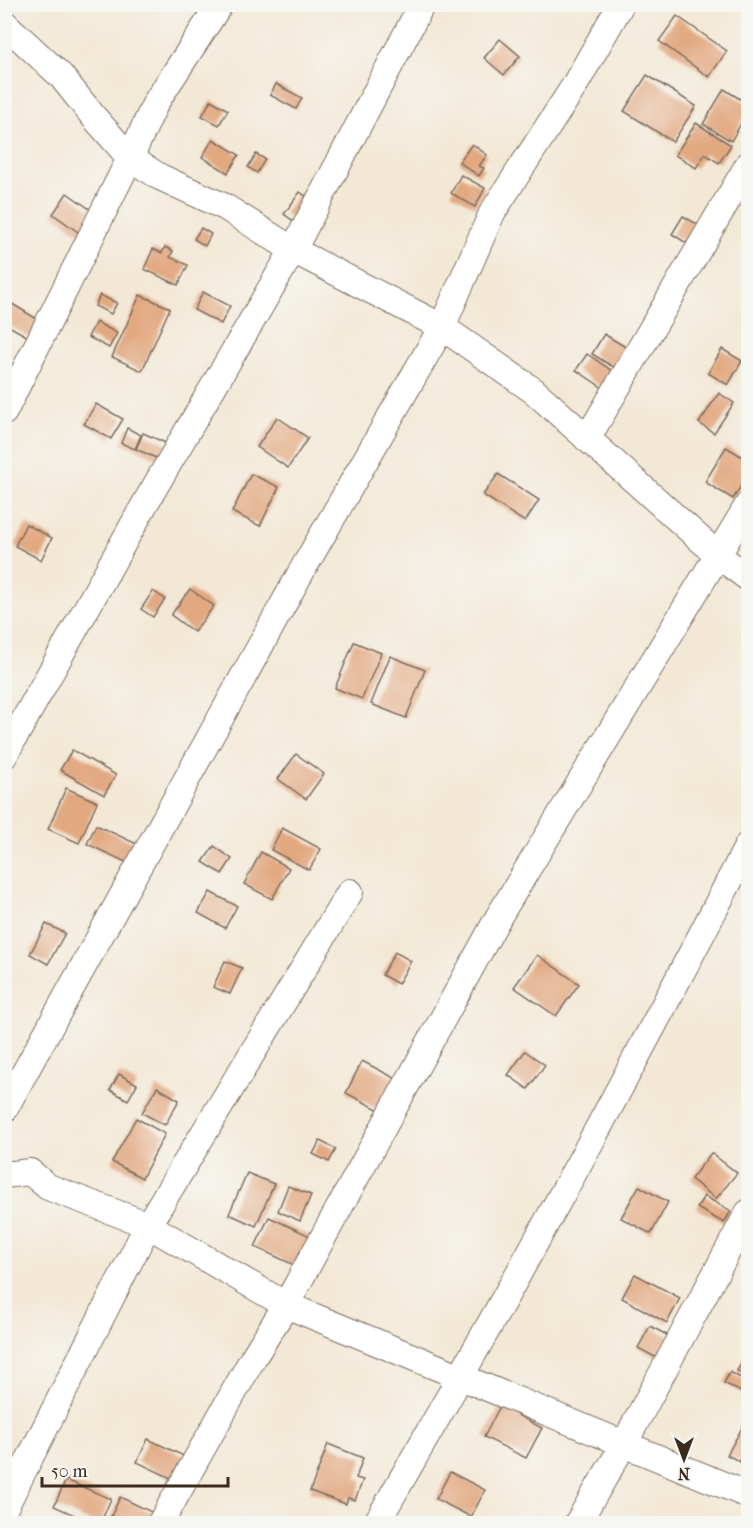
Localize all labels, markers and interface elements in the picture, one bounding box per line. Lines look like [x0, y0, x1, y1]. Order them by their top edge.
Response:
north arrow [654, 1429, 714, 1489]
scale bar [42, 1450, 228, 1488]
text: 50 m [51, 1461, 88, 1482]
text: N [677, 1464, 690, 1483]

